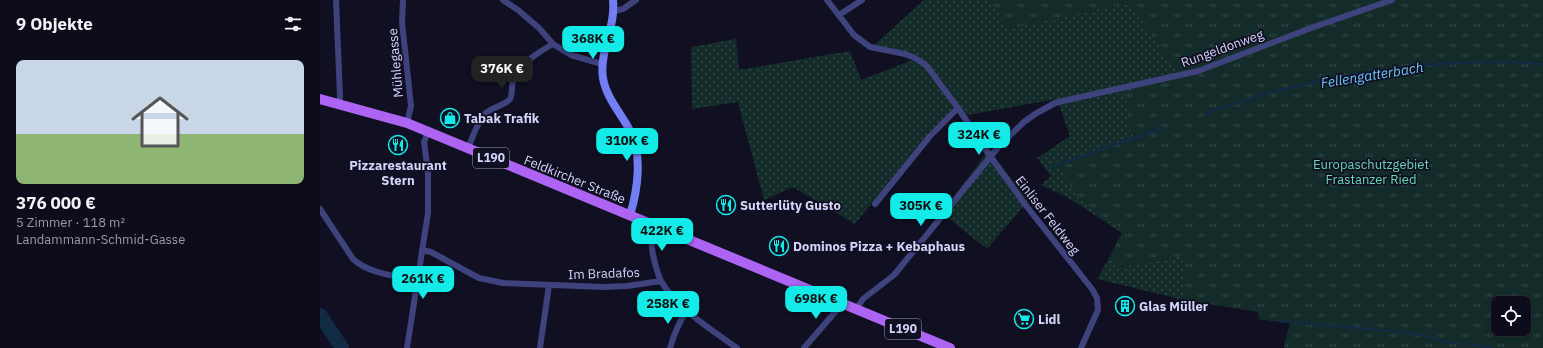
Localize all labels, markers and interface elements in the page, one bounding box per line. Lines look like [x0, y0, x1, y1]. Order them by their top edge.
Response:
text: 9 Objekte [16, 13, 93, 35]
icon: filters [282, 13, 304, 35]
pin: 368K € [560, 26, 626, 60]
street label: Rungeldonweg [1179, 26, 1266, 71]
street label: Mühlegasse [384, 28, 407, 98]
text: 368K € [571, 30, 615, 47]
pin: 376K € [469, 56, 535, 90]
water label: Fellengatterbach [1319, 58, 1425, 92]
text: 376K € [480, 60, 524, 77]
icon: home [124, 86, 196, 158]
shop icon: Tabak Trafik [439, 107, 461, 129]
place label: Tabak Trafik [464, 110, 540, 127]
pin: 324K € [946, 122, 1012, 156]
text: 324K € [957, 126, 1001, 143]
pin: 310K € [594, 128, 660, 162]
text: 310K € [605, 132, 649, 149]
restaurant icon: Pizzarestaurant Stern [387, 134, 409, 156]
road number: L190 [473, 148, 509, 168]
street label: Feldkircher Straße [522, 151, 628, 208]
park label: Europaschutzgebiet Frastanzer Ried [1313, 156, 1429, 188]
place label: Pizzarestaurant Stern [349, 157, 447, 189]
street label: Einliser Feldweg [1012, 172, 1084, 258]
text: 376 000 € [16, 192, 96, 214]
pin: 305K € [888, 193, 954, 227]
restaurant icon: Sutterlüty Gusto [715, 194, 737, 216]
place label: Sutterlüty Gusto [740, 197, 841, 214]
text: 305K € [899, 197, 943, 214]
text: 5 Zimmer · 118 m² [16, 214, 125, 231]
pin: 422K € [629, 218, 695, 252]
text: 422K € [640, 222, 684, 239]
text: Landammann-Schmid-Gasse [16, 231, 185, 248]
restaurant icon: Dominos Pizza + Kebaphaus [768, 235, 790, 257]
place label: Dominos Pizza + Kebaphaus [793, 238, 966, 255]
street label: Im Bradafos [568, 264, 640, 283]
pin: 261K € [390, 266, 456, 300]
text: 261K € [401, 270, 445, 287]
pin: 698K € [783, 286, 849, 320]
text: 698K € [794, 290, 838, 307]
pin: 258K € [635, 291, 701, 325]
text: 258K € [646, 295, 690, 312]
building icon: Glas Müller [1114, 295, 1136, 317]
map controls [1491, 296, 1531, 336]
button: locate [1491, 296, 1531, 336]
place label: Glas Müller [1139, 298, 1208, 315]
supermarket icon: Lidl [1013, 308, 1035, 330]
place label: Lidl [1038, 311, 1061, 328]
road number: L190 [885, 319, 921, 339]

